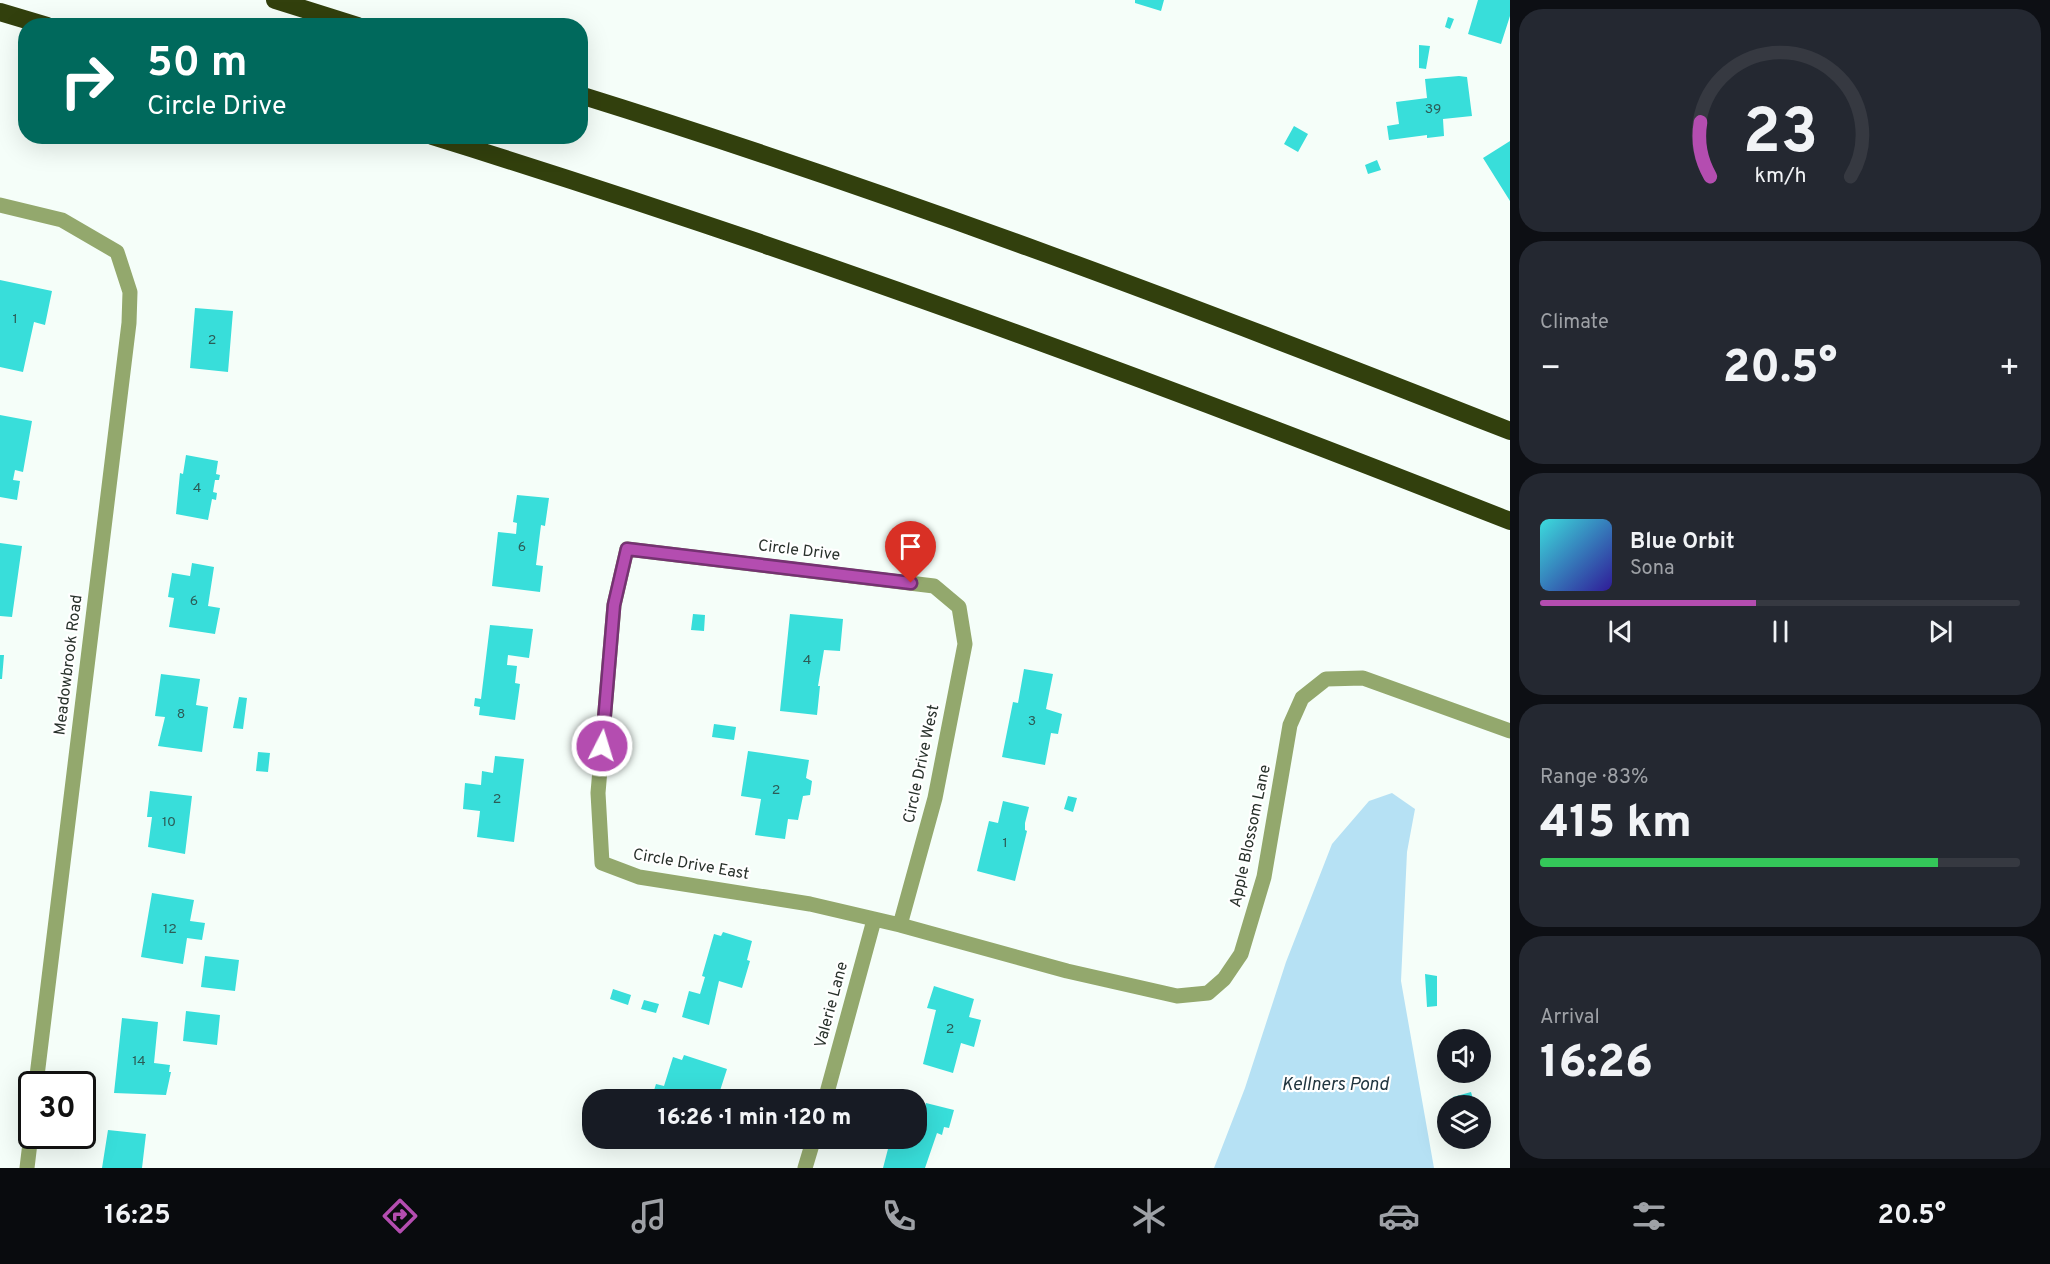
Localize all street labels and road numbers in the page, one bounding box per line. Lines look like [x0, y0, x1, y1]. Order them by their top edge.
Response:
street label: Circle Drive [757, 536, 841, 566]
street label: Meadowbrook Road [50, 594, 88, 736]
street label: Circle Drive West [900, 703, 944, 825]
street label: Apple Blossom Lane [1226, 763, 1276, 909]
street label: Circle Drive East [631, 845, 751, 885]
street label: Valerie Lane [811, 960, 853, 1050]

